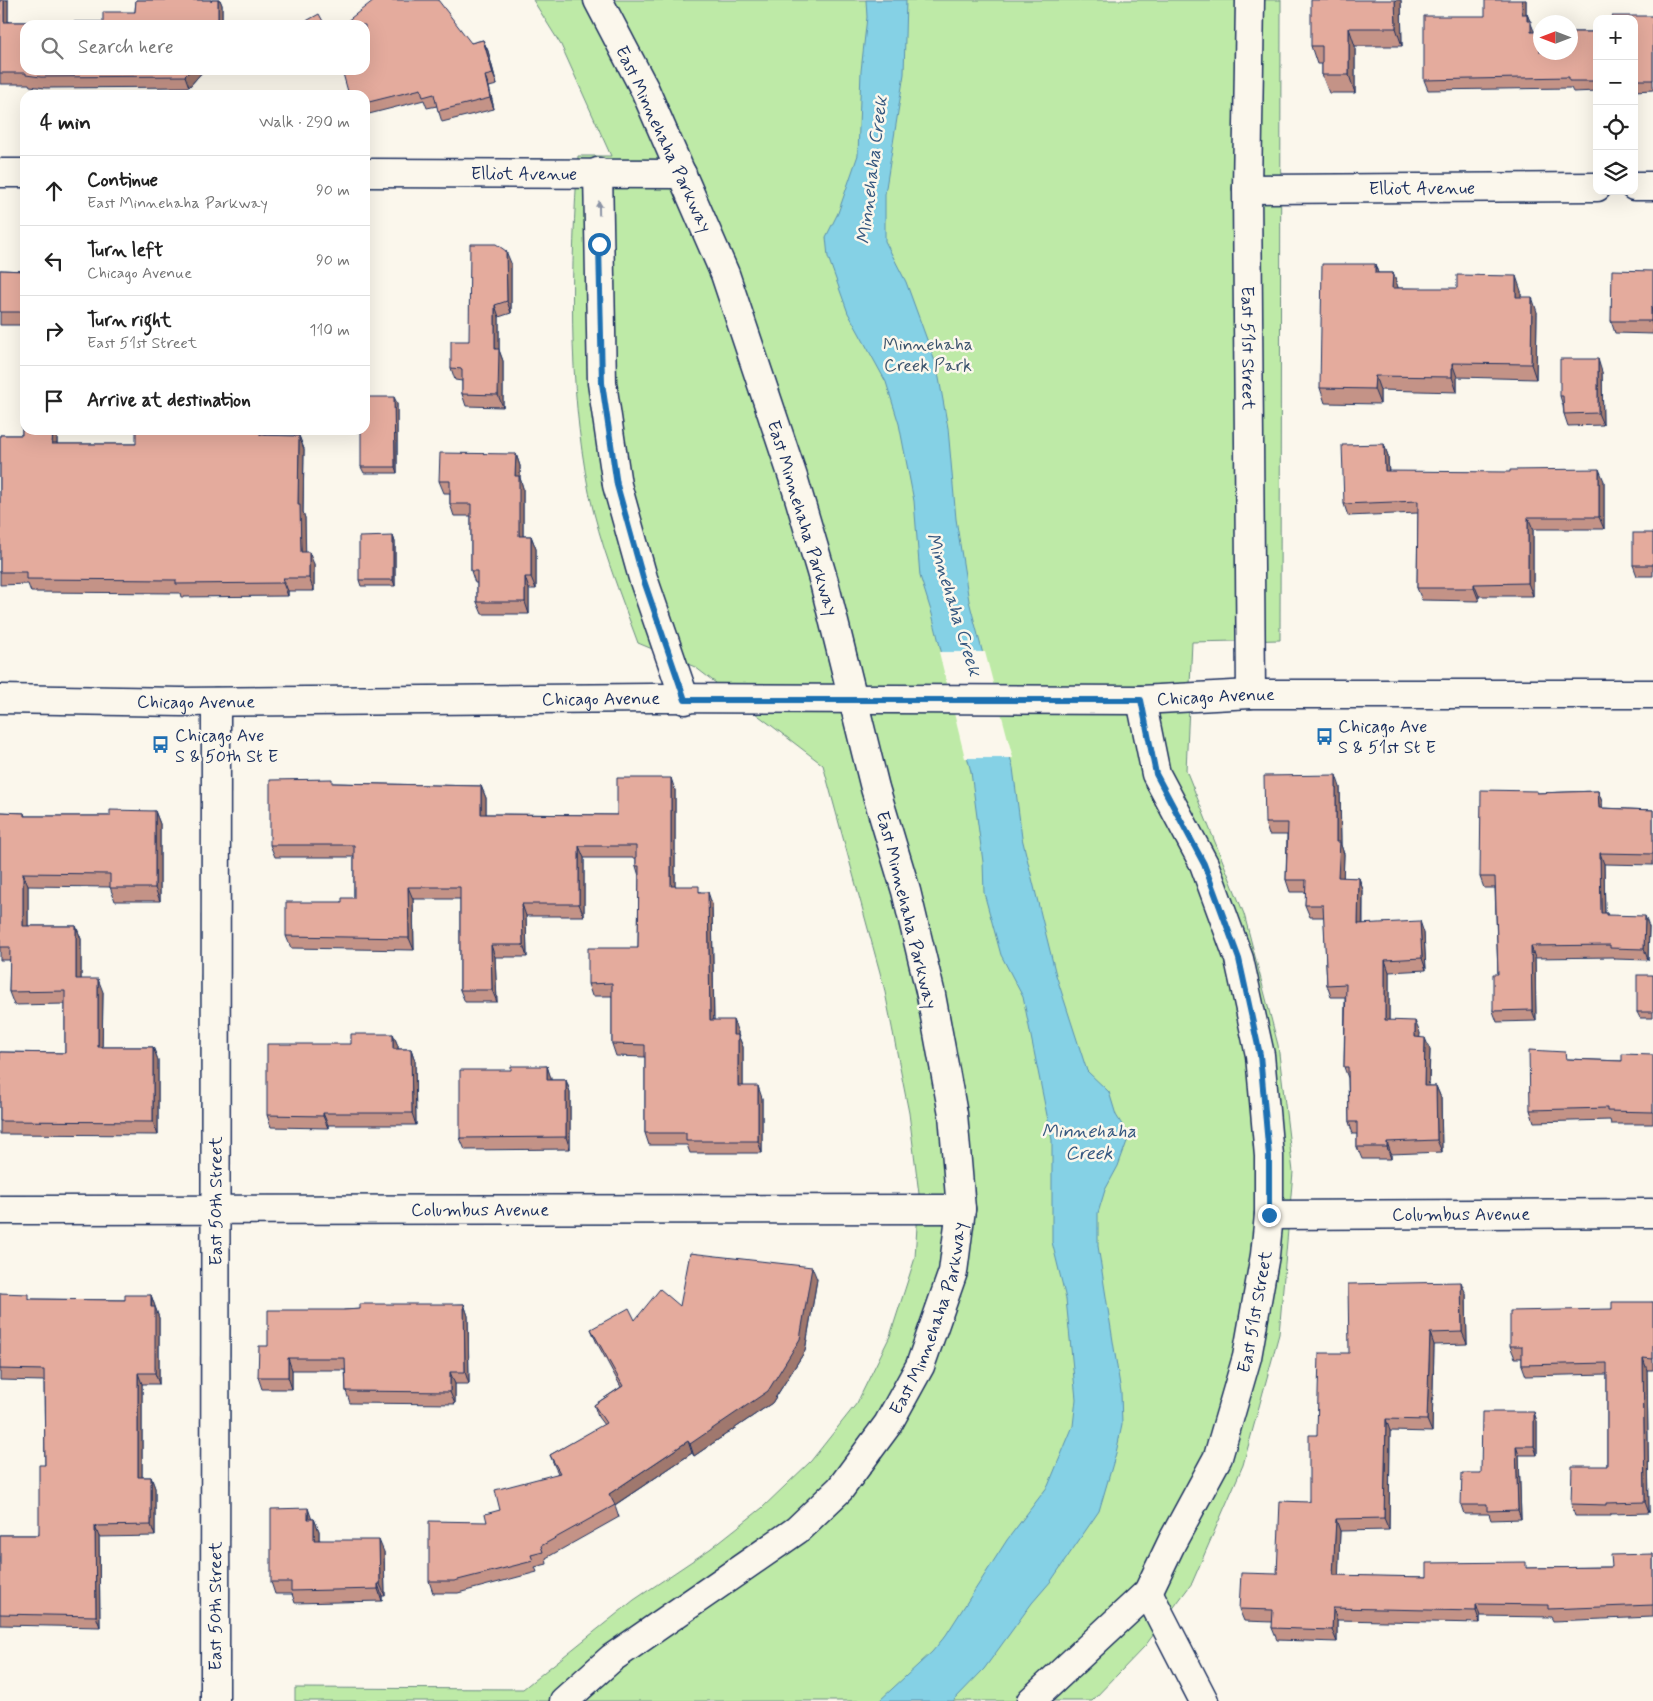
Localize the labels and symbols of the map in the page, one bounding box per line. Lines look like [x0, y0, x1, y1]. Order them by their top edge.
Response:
north arrow [1533, 15, 1578, 60]
street label: East Minnehaha Parkway [609, 42, 717, 237]
water label: Minnehaha Creek [851, 94, 894, 245]
street label: Elliot Avenue [471, 162, 577, 187]
street label: Elliot Avenue [1369, 177, 1475, 201]
one-way arrow [595, 200, 603, 216]
route start [588, 233, 611, 256]
street label: East 51st Street [1235, 286, 1260, 411]
park label: Minnehaha Creek Park [883, 333, 973, 378]
street label: East Minnehaha Parkway [761, 418, 843, 619]
water label: Minnehaha Creek [920, 530, 988, 680]
street label: Chicago Avenue [1156, 683, 1275, 712]
street label: Chicago Avenue [542, 687, 660, 712]
street label: Chicago Avenue [137, 690, 255, 715]
place label: Chicago Ave S & 51st St E [1338, 715, 1436, 760]
place label: Chicago Ave S & 50th St E [175, 724, 278, 769]
bus stop icon: Chicago Ave S & 51st St E [1314, 726, 1334, 746]
bus stop icon: Chicago Ave S & 50th St E [151, 735, 171, 755]
street label: East Minnehaha Parkway [870, 809, 942, 1012]
water label: Minnehaha Creek [1041, 1119, 1137, 1166]
street label: East 50th Street [204, 1136, 229, 1266]
street label: Columbus Avenue [411, 1198, 549, 1223]
street label: Columbus Avenue [1392, 1203, 1530, 1227]
route end [1258, 1204, 1281, 1227]
street label: East Minnehaha Parkway [884, 1221, 972, 1419]
street label: East 51st Street [1232, 1248, 1279, 1376]
street label: East 50th Street [204, 1541, 228, 1671]

